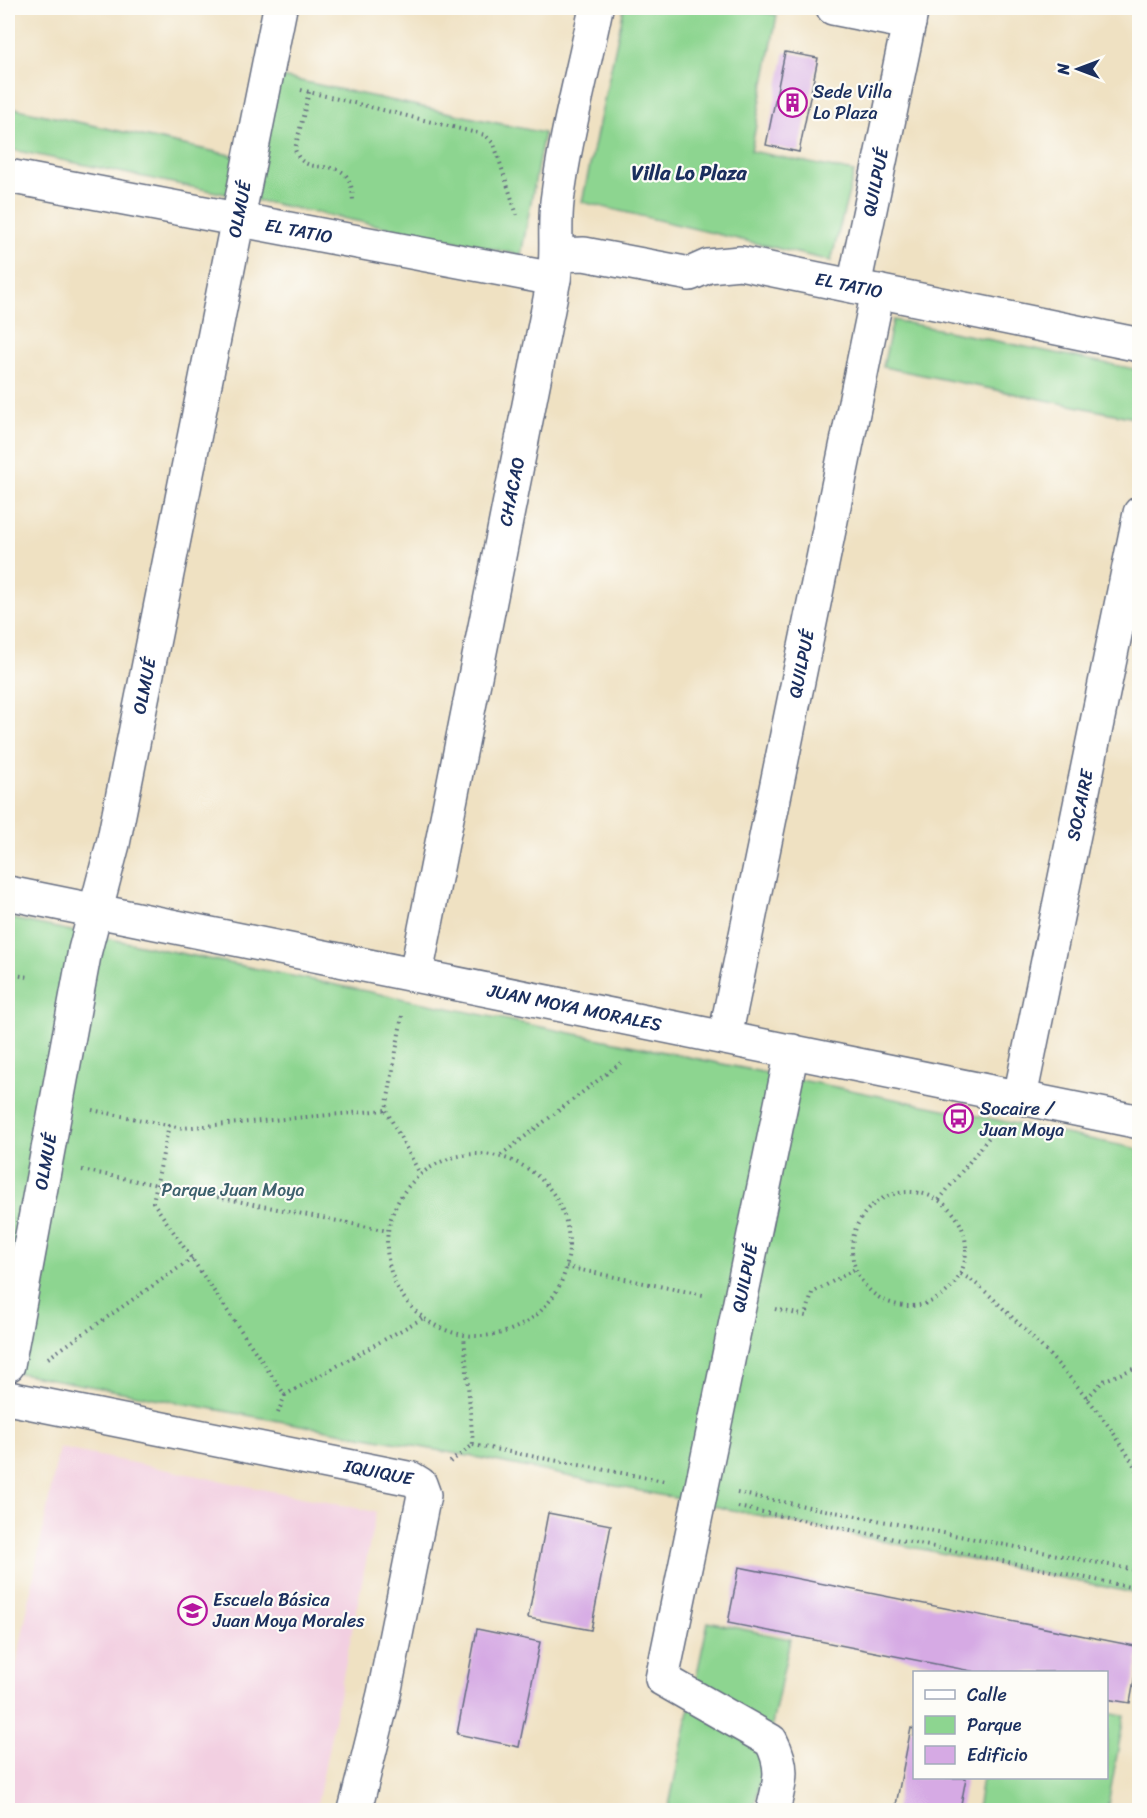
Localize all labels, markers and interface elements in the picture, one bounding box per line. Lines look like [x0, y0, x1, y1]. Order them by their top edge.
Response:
north arrow [1048, 39, 1108, 99]
text: N [1049, 63, 1078, 76]
place label: Sede Villa Lo Plaza [813, 76, 892, 129]
building icon: Sede Villa Lo Plaza [776, 86, 808, 118]
street label: QUILPUÉ [853, 144, 899, 219]
district label: Villa Lo Plaza [631, 156, 748, 191]
street label: OLMUÉ [219, 177, 261, 240]
street label: EL TATIO [262, 209, 335, 253]
street label: EL TATIO [812, 263, 886, 308]
street label: CHACAO [489, 454, 534, 529]
street label: QUILPUÉ [779, 626, 824, 701]
street label: OLMUÉ [123, 654, 166, 717]
street label: SOCAIRE [1057, 766, 1103, 844]
street label: JUAN MOYA MORALES [483, 974, 665, 1041]
place label: Socaire / Juan Moya [979, 1093, 1064, 1146]
bus stop icon: Socaire / Juan Moya [943, 1103, 975, 1135]
street label: OLMUÉ [25, 1129, 67, 1192]
park label: Parque Juan Moya [161, 1174, 305, 1206]
street label: QUILPUÉ [722, 1240, 768, 1315]
street label: IQUIQUE [340, 1450, 417, 1495]
place label: Escuela Básica Juan Moya Morales [212, 1584, 365, 1637]
school or university icon: Escuela Básica Juan Moya Morales [176, 1594, 208, 1626]
legend [913, 1671, 1108, 1779]
text: Calle [967, 1679, 1007, 1711]
text: Parque [967, 1709, 1022, 1741]
text: Edificio [967, 1739, 1028, 1771]

